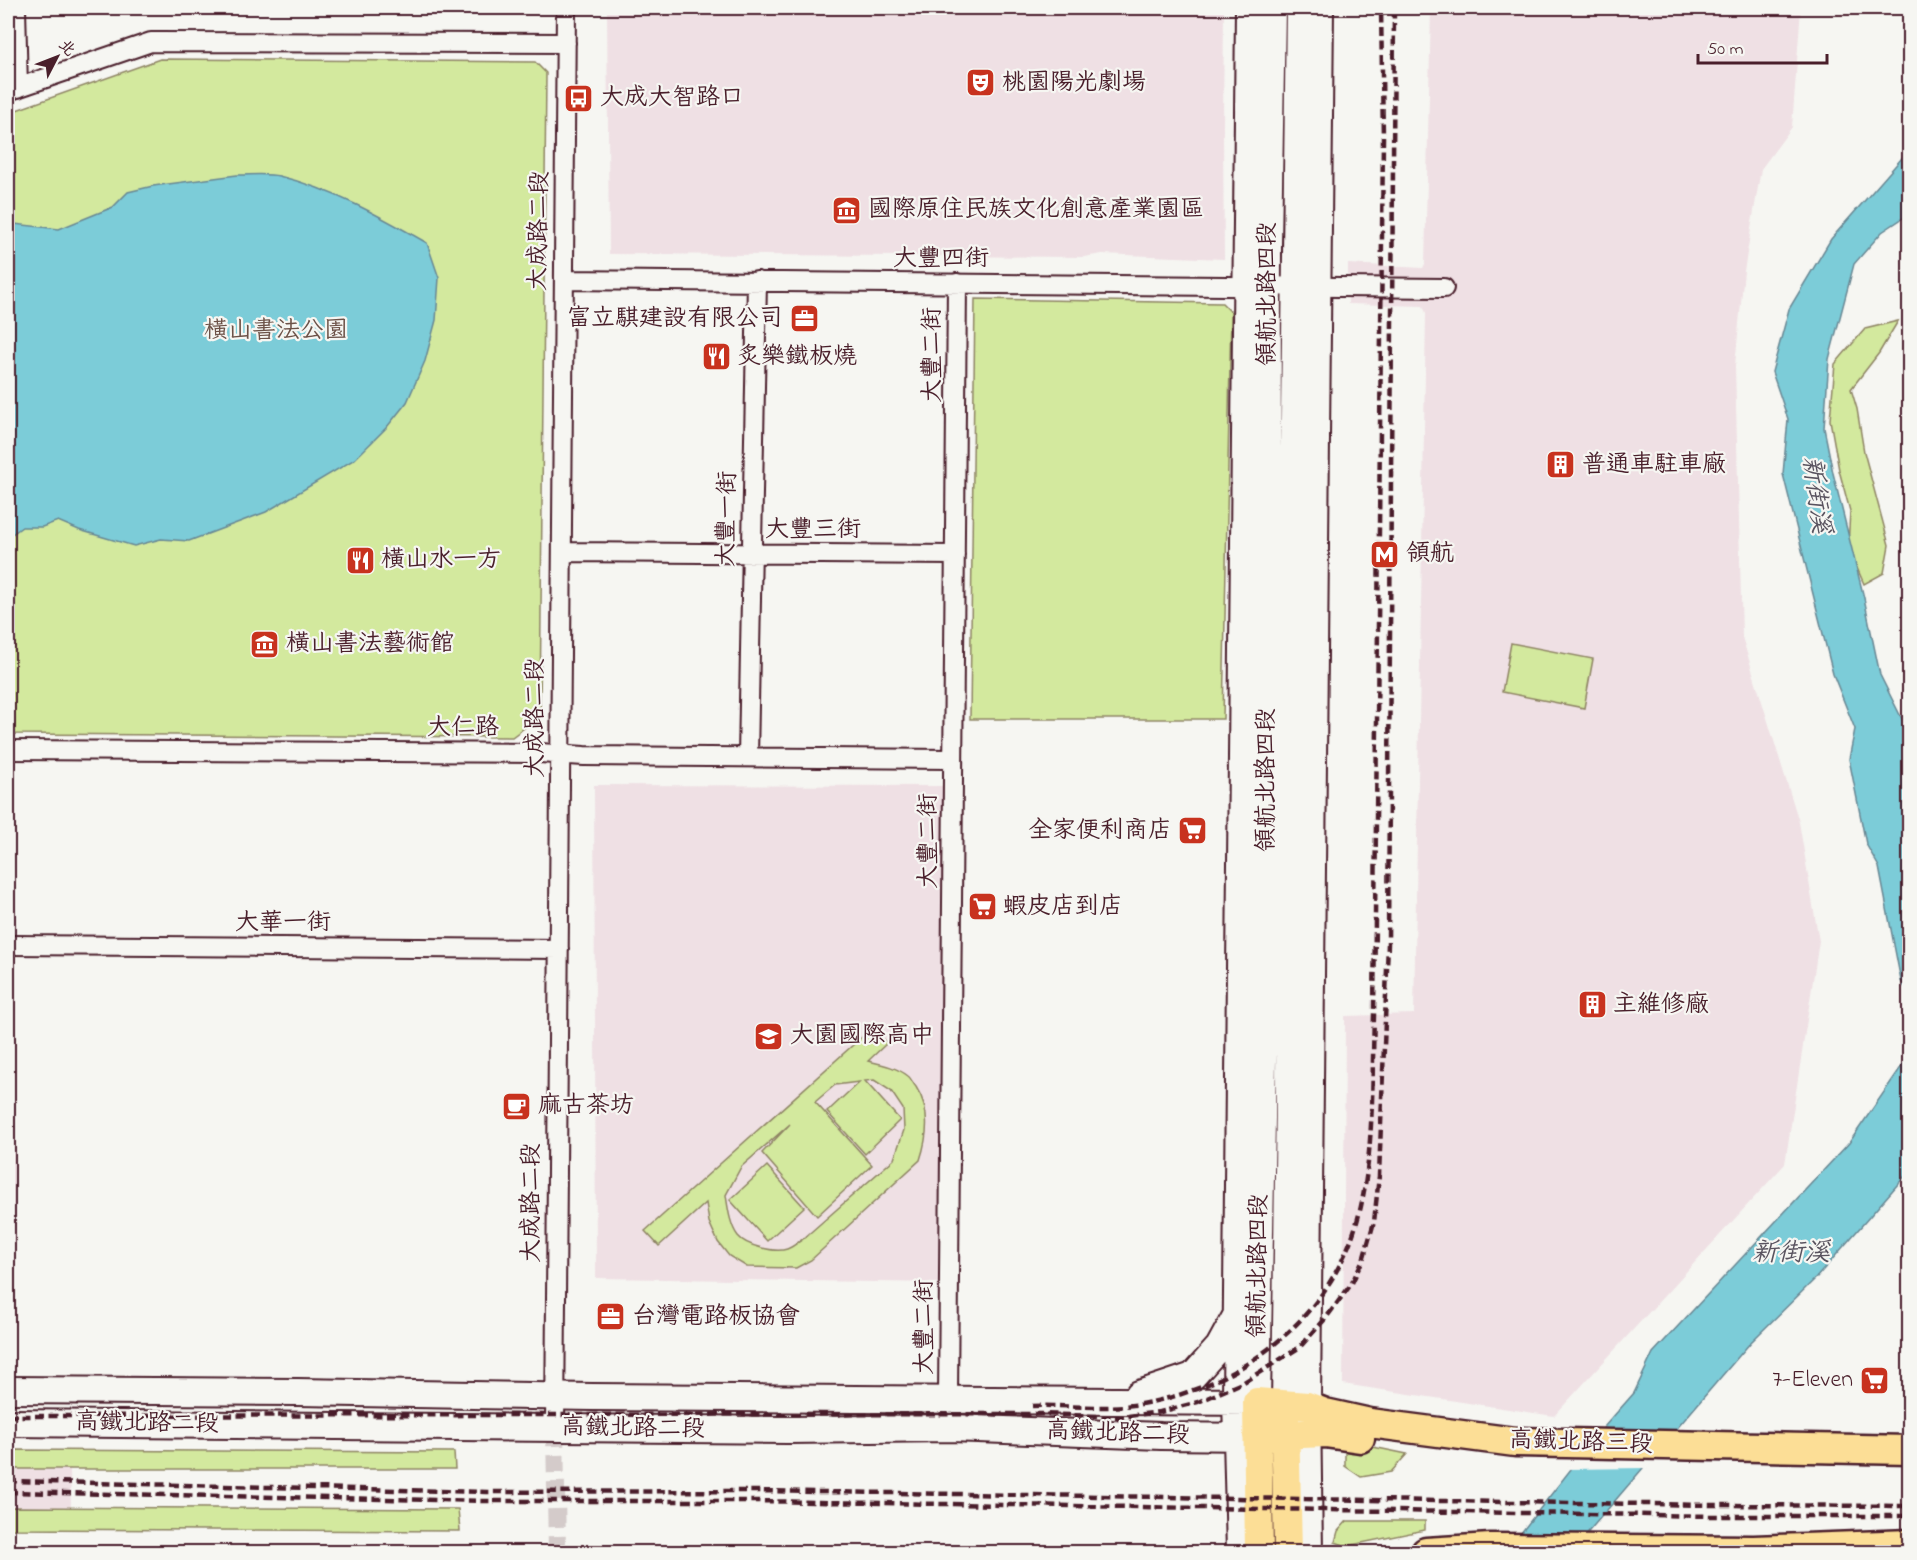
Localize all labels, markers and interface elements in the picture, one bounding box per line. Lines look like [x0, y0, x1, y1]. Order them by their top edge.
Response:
north arrow [27, 27, 87, 87]
scale bar [1698, 27, 1827, 65]
text: 北 [52, 34, 81, 62]
text: 50 m [1707, 37, 1744, 63]
place label: 桃園陽光劇場 [1002, 66, 1146, 101]
theatre icon: 桃園陽光劇場 [965, 67, 997, 99]
place label: 大成大智路口 [600, 81, 744, 116]
bus stop icon: 大成大智路口 [563, 82, 595, 114]
street label: 大成路二段 [521, 171, 559, 291]
place label: 國際原住民族文化創意產業園區 [868, 193, 1204, 228]
museum icon: 國際原住民族文化創意產業園區 [831, 194, 863, 226]
street label: 領航北路四段 [1251, 222, 1286, 366]
street label: 大豐四街 [893, 242, 989, 277]
place label: 富立騏建設有限公司 [567, 302, 783, 337]
office icon: 富立騏建設有限公司 [788, 303, 820, 335]
street label: 大豐二街 [916, 307, 951, 403]
park label: 橫山書法公園 [204, 314, 348, 349]
place label: 炙樂鐵板燒 [737, 340, 857, 375]
restaurant icon: 炙樂鐵板燒 [700, 341, 732, 373]
place label: 普通車駐車廠 [1582, 448, 1726, 483]
building icon: 普通車駐車廠 [1545, 449, 1577, 481]
water label: 新街溪 [1791, 454, 1840, 538]
street label: 大豐一街 [710, 471, 746, 567]
street label: 大豐三街 [765, 513, 861, 548]
place label: 領航 [1406, 537, 1454, 572]
metro station icon: 領航 [1369, 538, 1401, 570]
place label: 橫山水一方 [381, 543, 501, 578]
restaurant icon: 橫山水一方 [344, 544, 376, 576]
place label: 橫山書法藝術館 [286, 627, 454, 662]
museum icon: 橫山書法藝術館 [249, 628, 281, 660]
street label: 大成路二段 [519, 658, 554, 778]
street label: 領航北路四段 [1250, 708, 1285, 852]
street label: 大仁路 [427, 711, 499, 746]
street label: 大豐二街 [912, 793, 947, 889]
place label: 全家便利商店 [1028, 814, 1172, 849]
supermarket icon: 全家便利商店 [1177, 815, 1209, 847]
place label: 蝦皮店到店 [1003, 890, 1123, 925]
supermarket icon: 蝦皮店到店 [966, 891, 998, 923]
street label: 大華一街 [235, 906, 331, 941]
place label: 主維修廠 [1613, 988, 1709, 1023]
building icon: 主維修廠 [1576, 989, 1608, 1021]
place label: 大園國際高中 [790, 1019, 934, 1054]
school or university icon: 大園國際高中 [753, 1020, 785, 1052]
place label: 麻古茶坊 [538, 1089, 634, 1124]
cafe icon: 麻古茶坊 [501, 1090, 533, 1122]
street label: 大成路二段 [515, 1143, 550, 1263]
street label: 領航北路四段 [1240, 1194, 1278, 1338]
water label: 新街溪 [1752, 1235, 1832, 1273]
street label: 大豐二街 [908, 1279, 943, 1375]
place label: 台灣電路板協會 [632, 1300, 800, 1335]
office icon: 台灣電路板協會 [595, 1301, 627, 1333]
place label: 7-Eleven [1772, 1363, 1853, 1398]
supermarket icon: 7-Eleven [1858, 1364, 1890, 1396]
street label: 高鐵北路二段 [75, 1405, 219, 1443]
street label: 高鐵北路二段 [561, 1410, 705, 1448]
street label: 高鐵北路二段 [1045, 1414, 1191, 1454]
street label: 高鐵北路三段 [1508, 1423, 1654, 1463]

